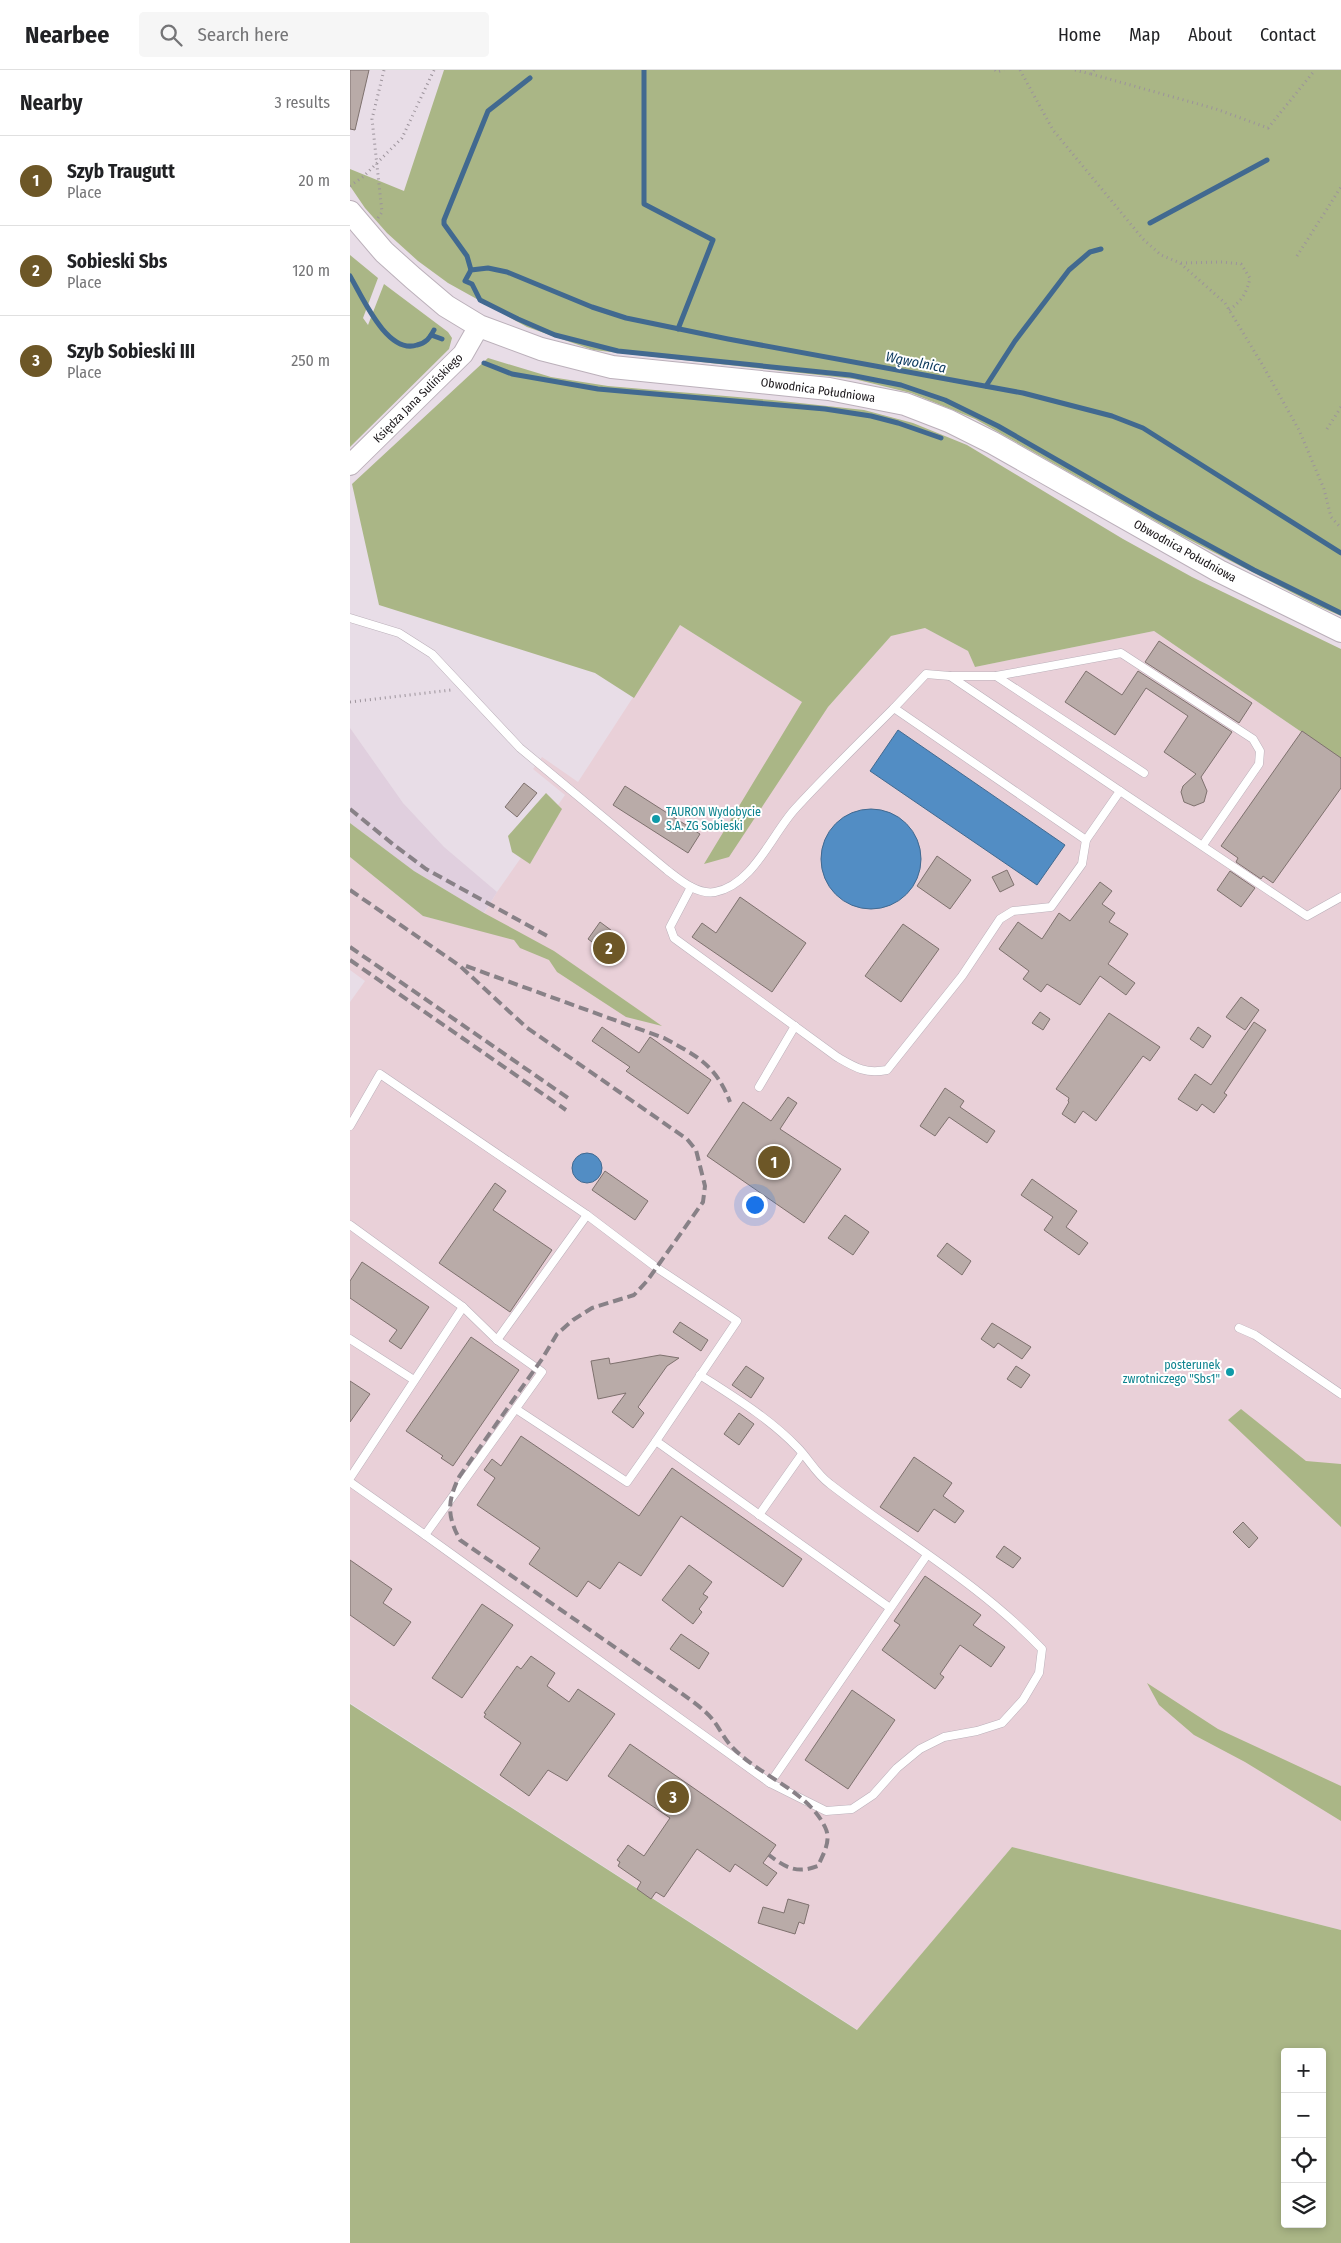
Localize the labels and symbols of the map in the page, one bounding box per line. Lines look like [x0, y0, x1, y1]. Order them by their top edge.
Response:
water label: Wąwolnica [884, 348, 948, 377]
street label: Księdza Jana Sulińskiego [370, 350, 466, 446]
street label: Obwodnica Południowa [760, 375, 876, 405]
street label: Obwodnica Południowa [1131, 517, 1239, 585]
place label: TAURON Wydobycie S.A. ZG Sobieski [666, 805, 761, 833]
marker: TAURON Wydobycie S.A. ZG Sobieski [650, 813, 662, 825]
pin: 2 [593, 929, 625, 967]
pin: 1 [758, 1143, 790, 1181]
your location [742, 1192, 768, 1218]
place label: posterunek zwrotniczego "Sbs1" [1123, 1358, 1220, 1386]
marker: posterunek zwrotniczego "Sbs1" [1224, 1366, 1236, 1378]
pin: 3 [657, 1778, 689, 1816]

